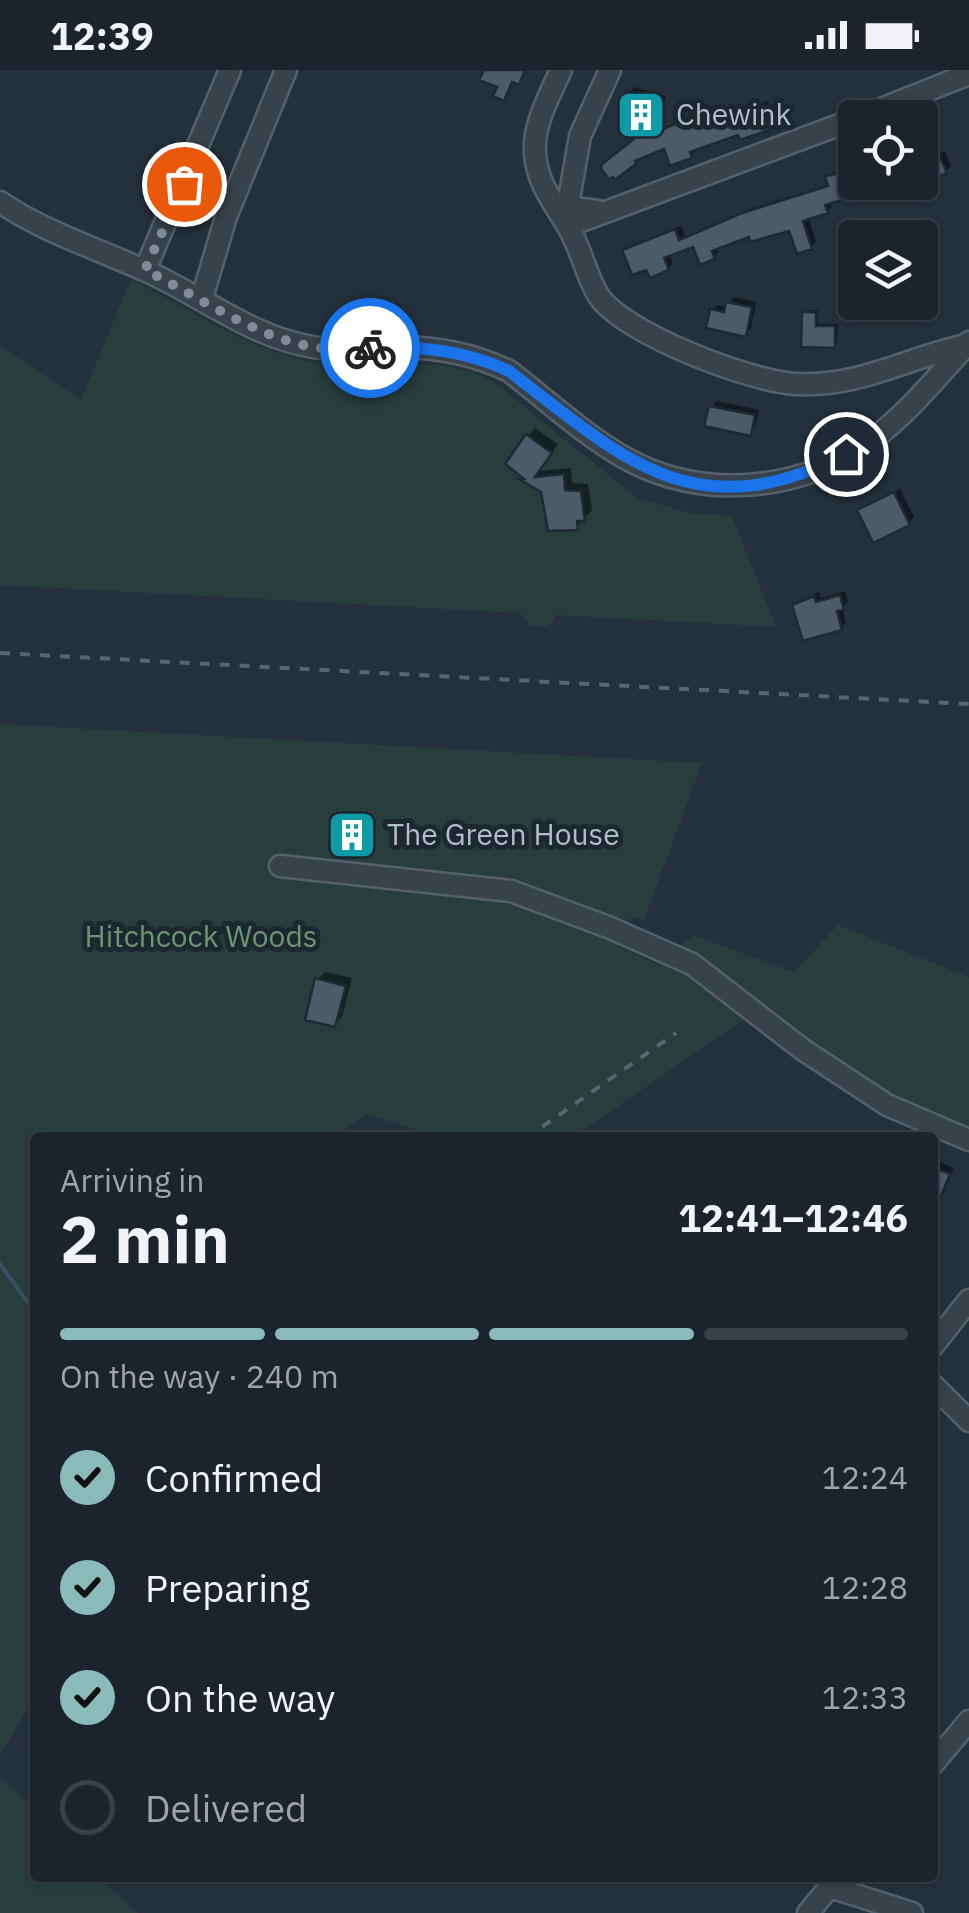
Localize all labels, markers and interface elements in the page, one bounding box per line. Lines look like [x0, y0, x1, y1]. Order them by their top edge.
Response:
text: 12:39 [50, 11, 154, 60]
building icon: Chewink [615, 89, 667, 141]
place label: Chewink [676, 94, 792, 133]
map controls [838, 100, 938, 320]
button: locate [838, 100, 938, 200]
pin [142, 142, 227, 227]
icon: bag [157, 157, 212, 212]
button: layers [838, 220, 938, 320]
courier [320, 298, 420, 398]
icon: bike [343, 321, 398, 376]
pin [804, 412, 889, 497]
icon: home [819, 427, 874, 482]
building icon: The Green House [326, 809, 378, 861]
place label: The Green House [387, 814, 620, 853]
park label: Hitchcock Woods [85, 916, 317, 955]
text: Arriving in [60, 1159, 205, 1201]
text: 12:41–12:46 [678, 1193, 908, 1242]
text: 2 min [60, 1196, 230, 1281]
text: On the way · 240 m [60, 1355, 339, 1397]
icon: check [60, 1450, 115, 1505]
text: Confirmed [145, 1453, 323, 1502]
text: 12:24 [822, 1456, 908, 1498]
icon: check [60, 1560, 115, 1615]
text: Preparing [145, 1563, 310, 1612]
text: 12:28 [822, 1566, 908, 1608]
icon: check [60, 1670, 115, 1725]
text: On the way [145, 1673, 335, 1722]
text: 12:33 [822, 1676, 908, 1718]
text: Delivered [145, 1783, 307, 1832]

